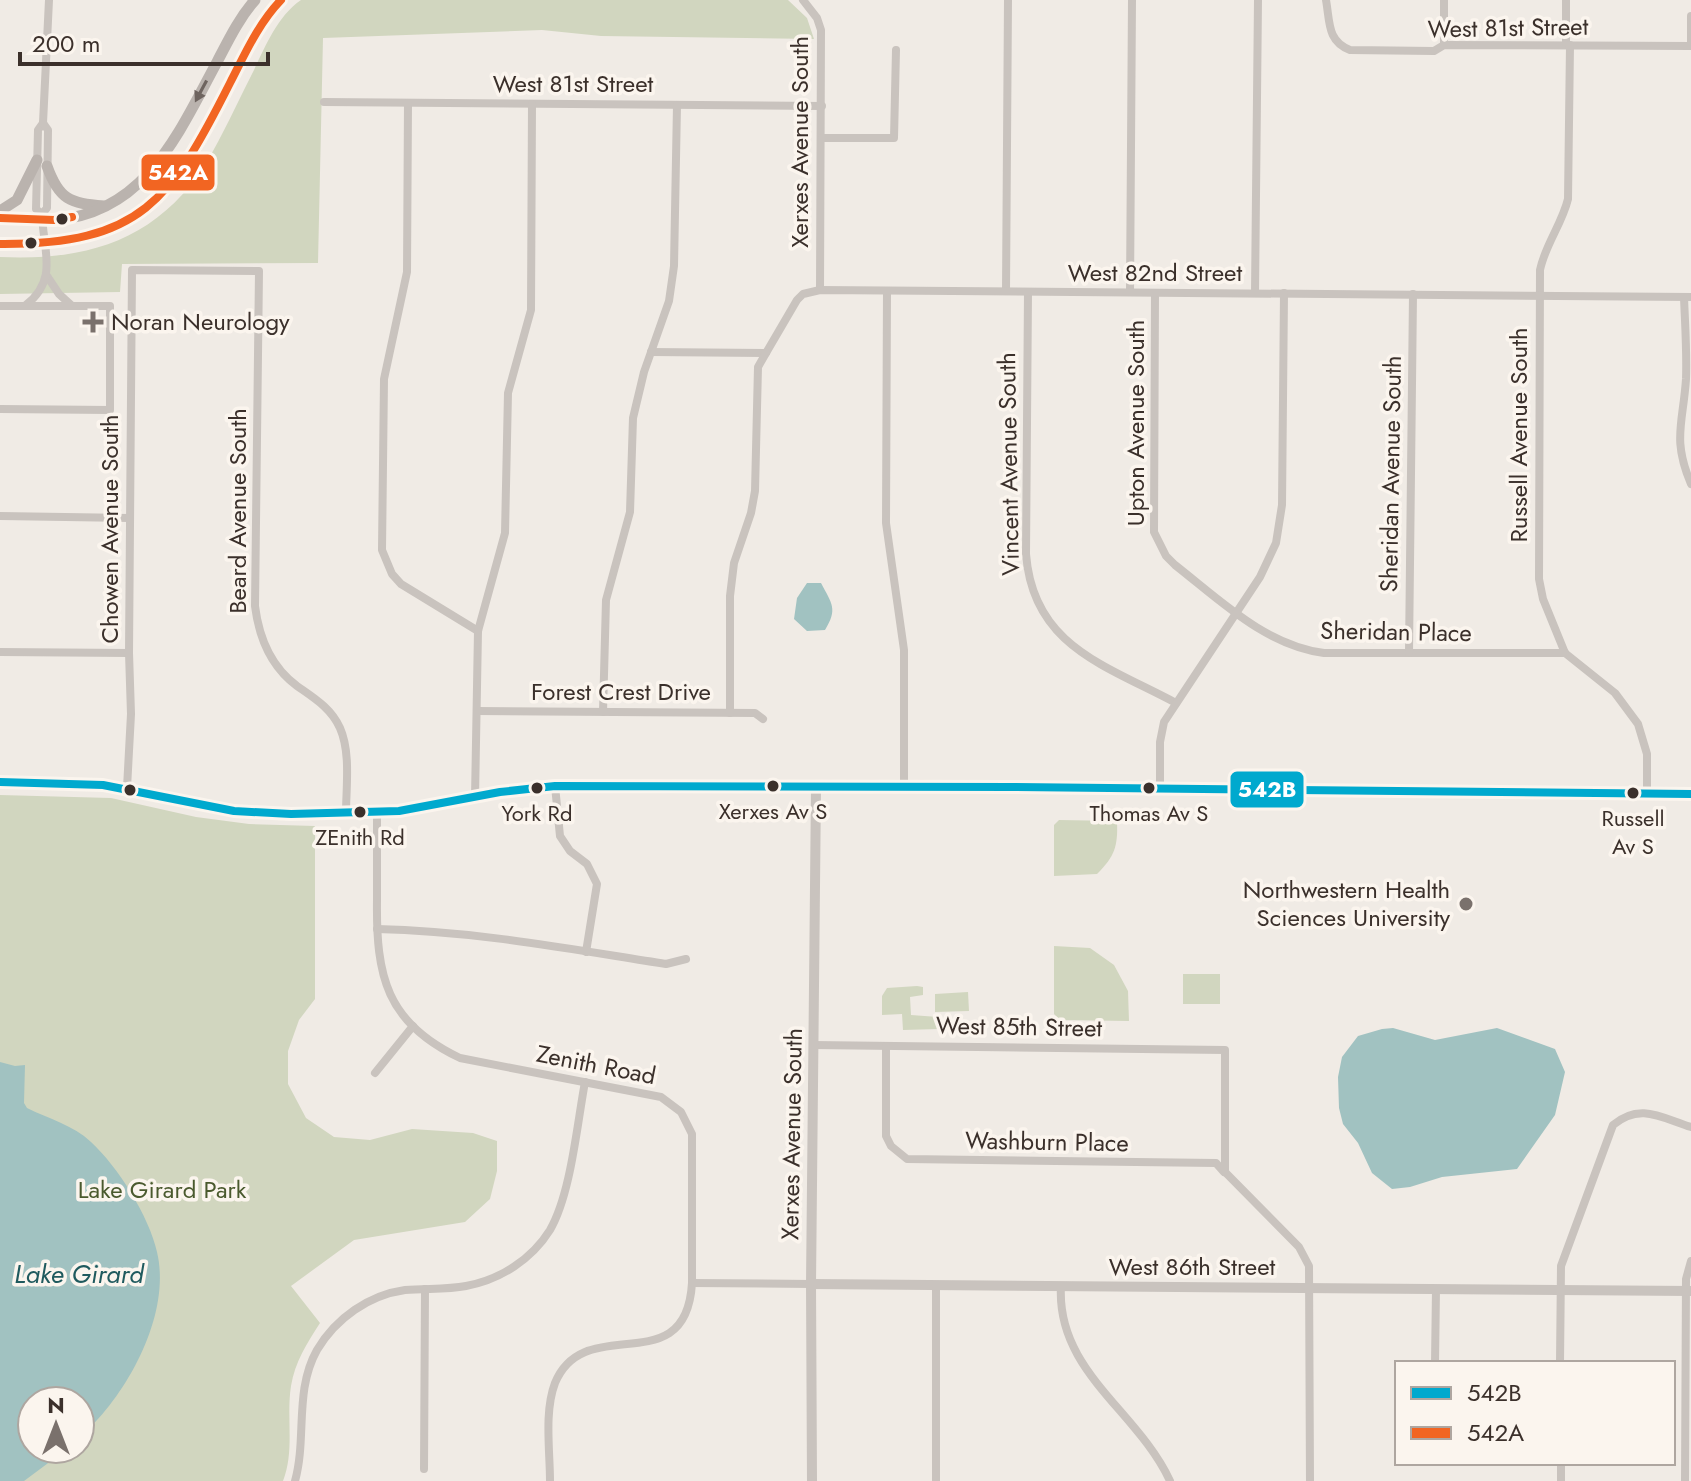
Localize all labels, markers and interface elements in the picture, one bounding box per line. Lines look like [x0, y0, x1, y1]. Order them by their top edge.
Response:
street label: West 81st Street [1427, 9, 1589, 46]
scale bar [20, 16, 268, 66]
text: 200 m [32, 26, 100, 61]
street label: Xerxes Avenue South [782, 36, 817, 248]
street label: West 81st Street [493, 66, 654, 101]
one-way arrow [195, 80, 209, 102]
line badge: 542A [140, 153, 216, 192]
text: 542A [148, 156, 209, 188]
unlabelled marker [54, 211, 70, 227]
unlabelled marker [23, 235, 39, 251]
street label: West 82nd Street [1068, 255, 1242, 290]
place label: Noran Neurology [111, 304, 290, 339]
marker: Noran Neurology [82, 311, 104, 333]
street label: Upton Avenue South [1118, 320, 1153, 526]
street label: Russell Avenue South [1501, 327, 1536, 543]
street label: Vincent Avenue South [989, 352, 1028, 576]
street label: Sheridan Avenue South [1371, 355, 1410, 593]
street label: Beard Avenue South [220, 408, 255, 614]
street label: Chowen Avenue South [92, 414, 127, 644]
street label: Sheridan Place [1320, 613, 1472, 650]
street label: Forest Crest Drive [531, 674, 711, 709]
line badge: 542B [1229, 770, 1305, 809]
text: 542B [1238, 773, 1296, 805]
marker: Xerxes Av S [765, 778, 781, 794]
marker: York Rd [529, 780, 545, 796]
marker: Thomas Av S [1141, 780, 1157, 796]
unlabelled marker [122, 782, 138, 798]
marker: Russell Av S [1625, 785, 1641, 801]
place label: Xerxes Av S [719, 795, 827, 827]
place label: York Rd [502, 797, 572, 829]
place label: Thomas Av S [1090, 797, 1208, 829]
place label: Russell Av S [1601, 802, 1665, 862]
marker: ZEnith Rd [352, 804, 368, 820]
place label: ZEnith Rd [315, 821, 405, 853]
place label: Northwestern Health Sciences University [1243, 872, 1450, 935]
marker: Northwestern Health Sciences University [1457, 895, 1475, 913]
street label: West 85th Street [936, 1008, 1103, 1045]
street label: Xerxes Avenue South [772, 1028, 811, 1240]
street label: Zenith Road [533, 1036, 659, 1093]
street label: Washburn Place [965, 1123, 1129, 1160]
park label: Lake Girard Park [78, 1172, 247, 1207]
street label: West 86th Street [1109, 1249, 1276, 1284]
water label: Lake Girard [14, 1255, 145, 1293]
legend [1395, 1361, 1675, 1465]
text: 542B [1467, 1375, 1522, 1410]
north arrow [16, 1385, 96, 1465]
text: N [47, 1389, 65, 1421]
text: 542A [1467, 1415, 1524, 1450]

